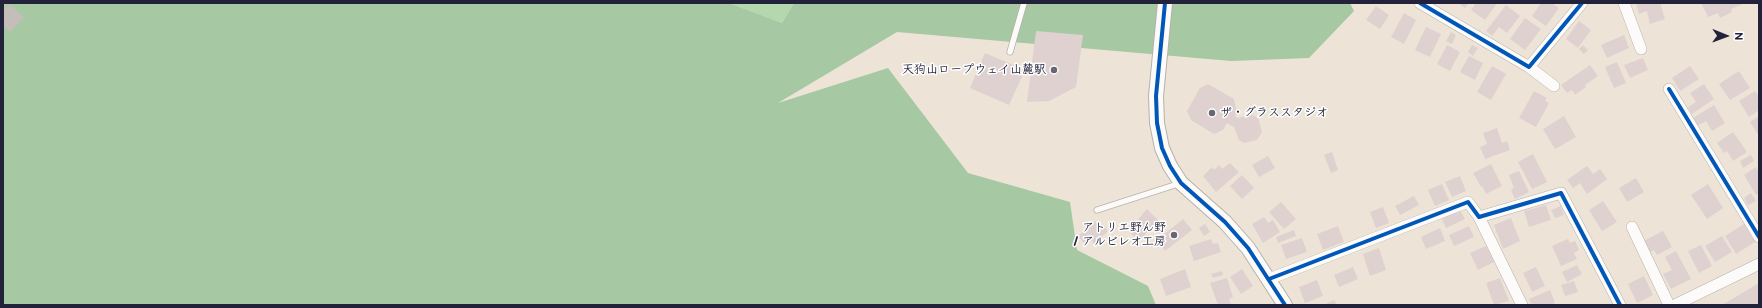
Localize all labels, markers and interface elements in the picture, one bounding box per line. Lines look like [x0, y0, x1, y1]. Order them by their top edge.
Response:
north arrow [1706, 16, 1746, 56]
text: N [1732, 32, 1745, 40]
place label: 天狗山ロープウェイ山麓駅 [902, 63, 1046, 77]
marker: 天狗山ロープウェイ山麓駅 [1049, 65, 1059, 75]
place label: ザ・グラススタジオ [1220, 106, 1328, 120]
marker: ザ・グラススタジオ [1207, 108, 1217, 118]
place label: アトリエ野ん野 / アルビレオ工房 [1073, 221, 1166, 249]
marker: アトリエ野ん野 / アルビレオ工房 [1169, 230, 1179, 240]

